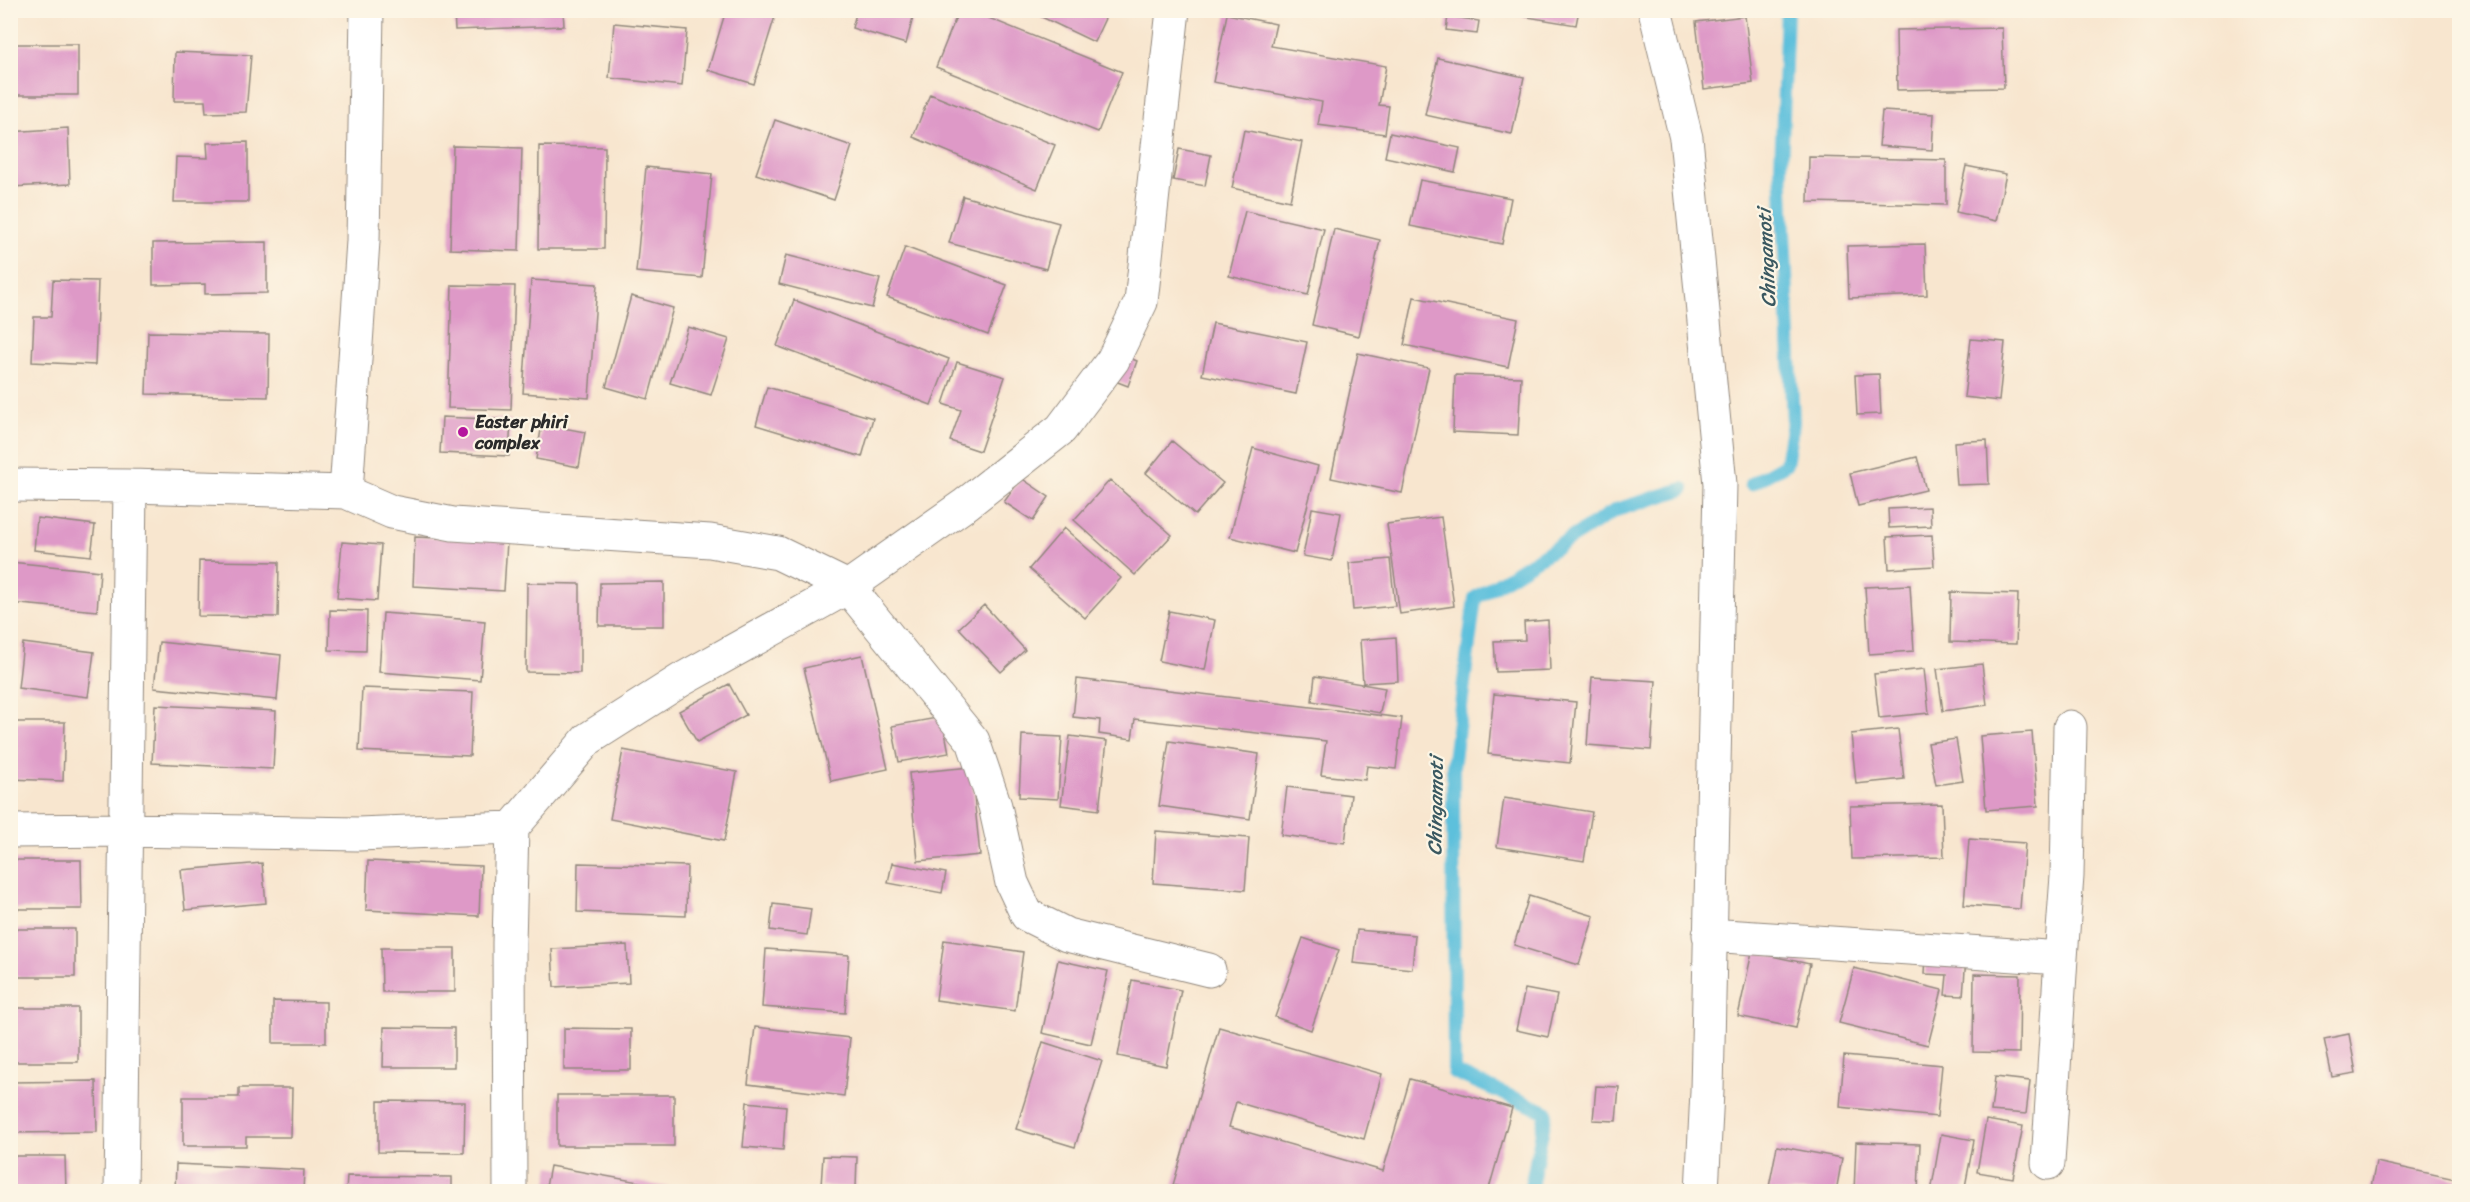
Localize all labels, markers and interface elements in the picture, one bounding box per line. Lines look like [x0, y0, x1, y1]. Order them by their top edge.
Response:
water label: Chingamoti [1746, 203, 1787, 308]
place label: Easter phiri complex [474, 406, 569, 459]
marker: Easter phiri complex [456, 425, 470, 439]
water label: Chingamoti [1417, 752, 1454, 856]

